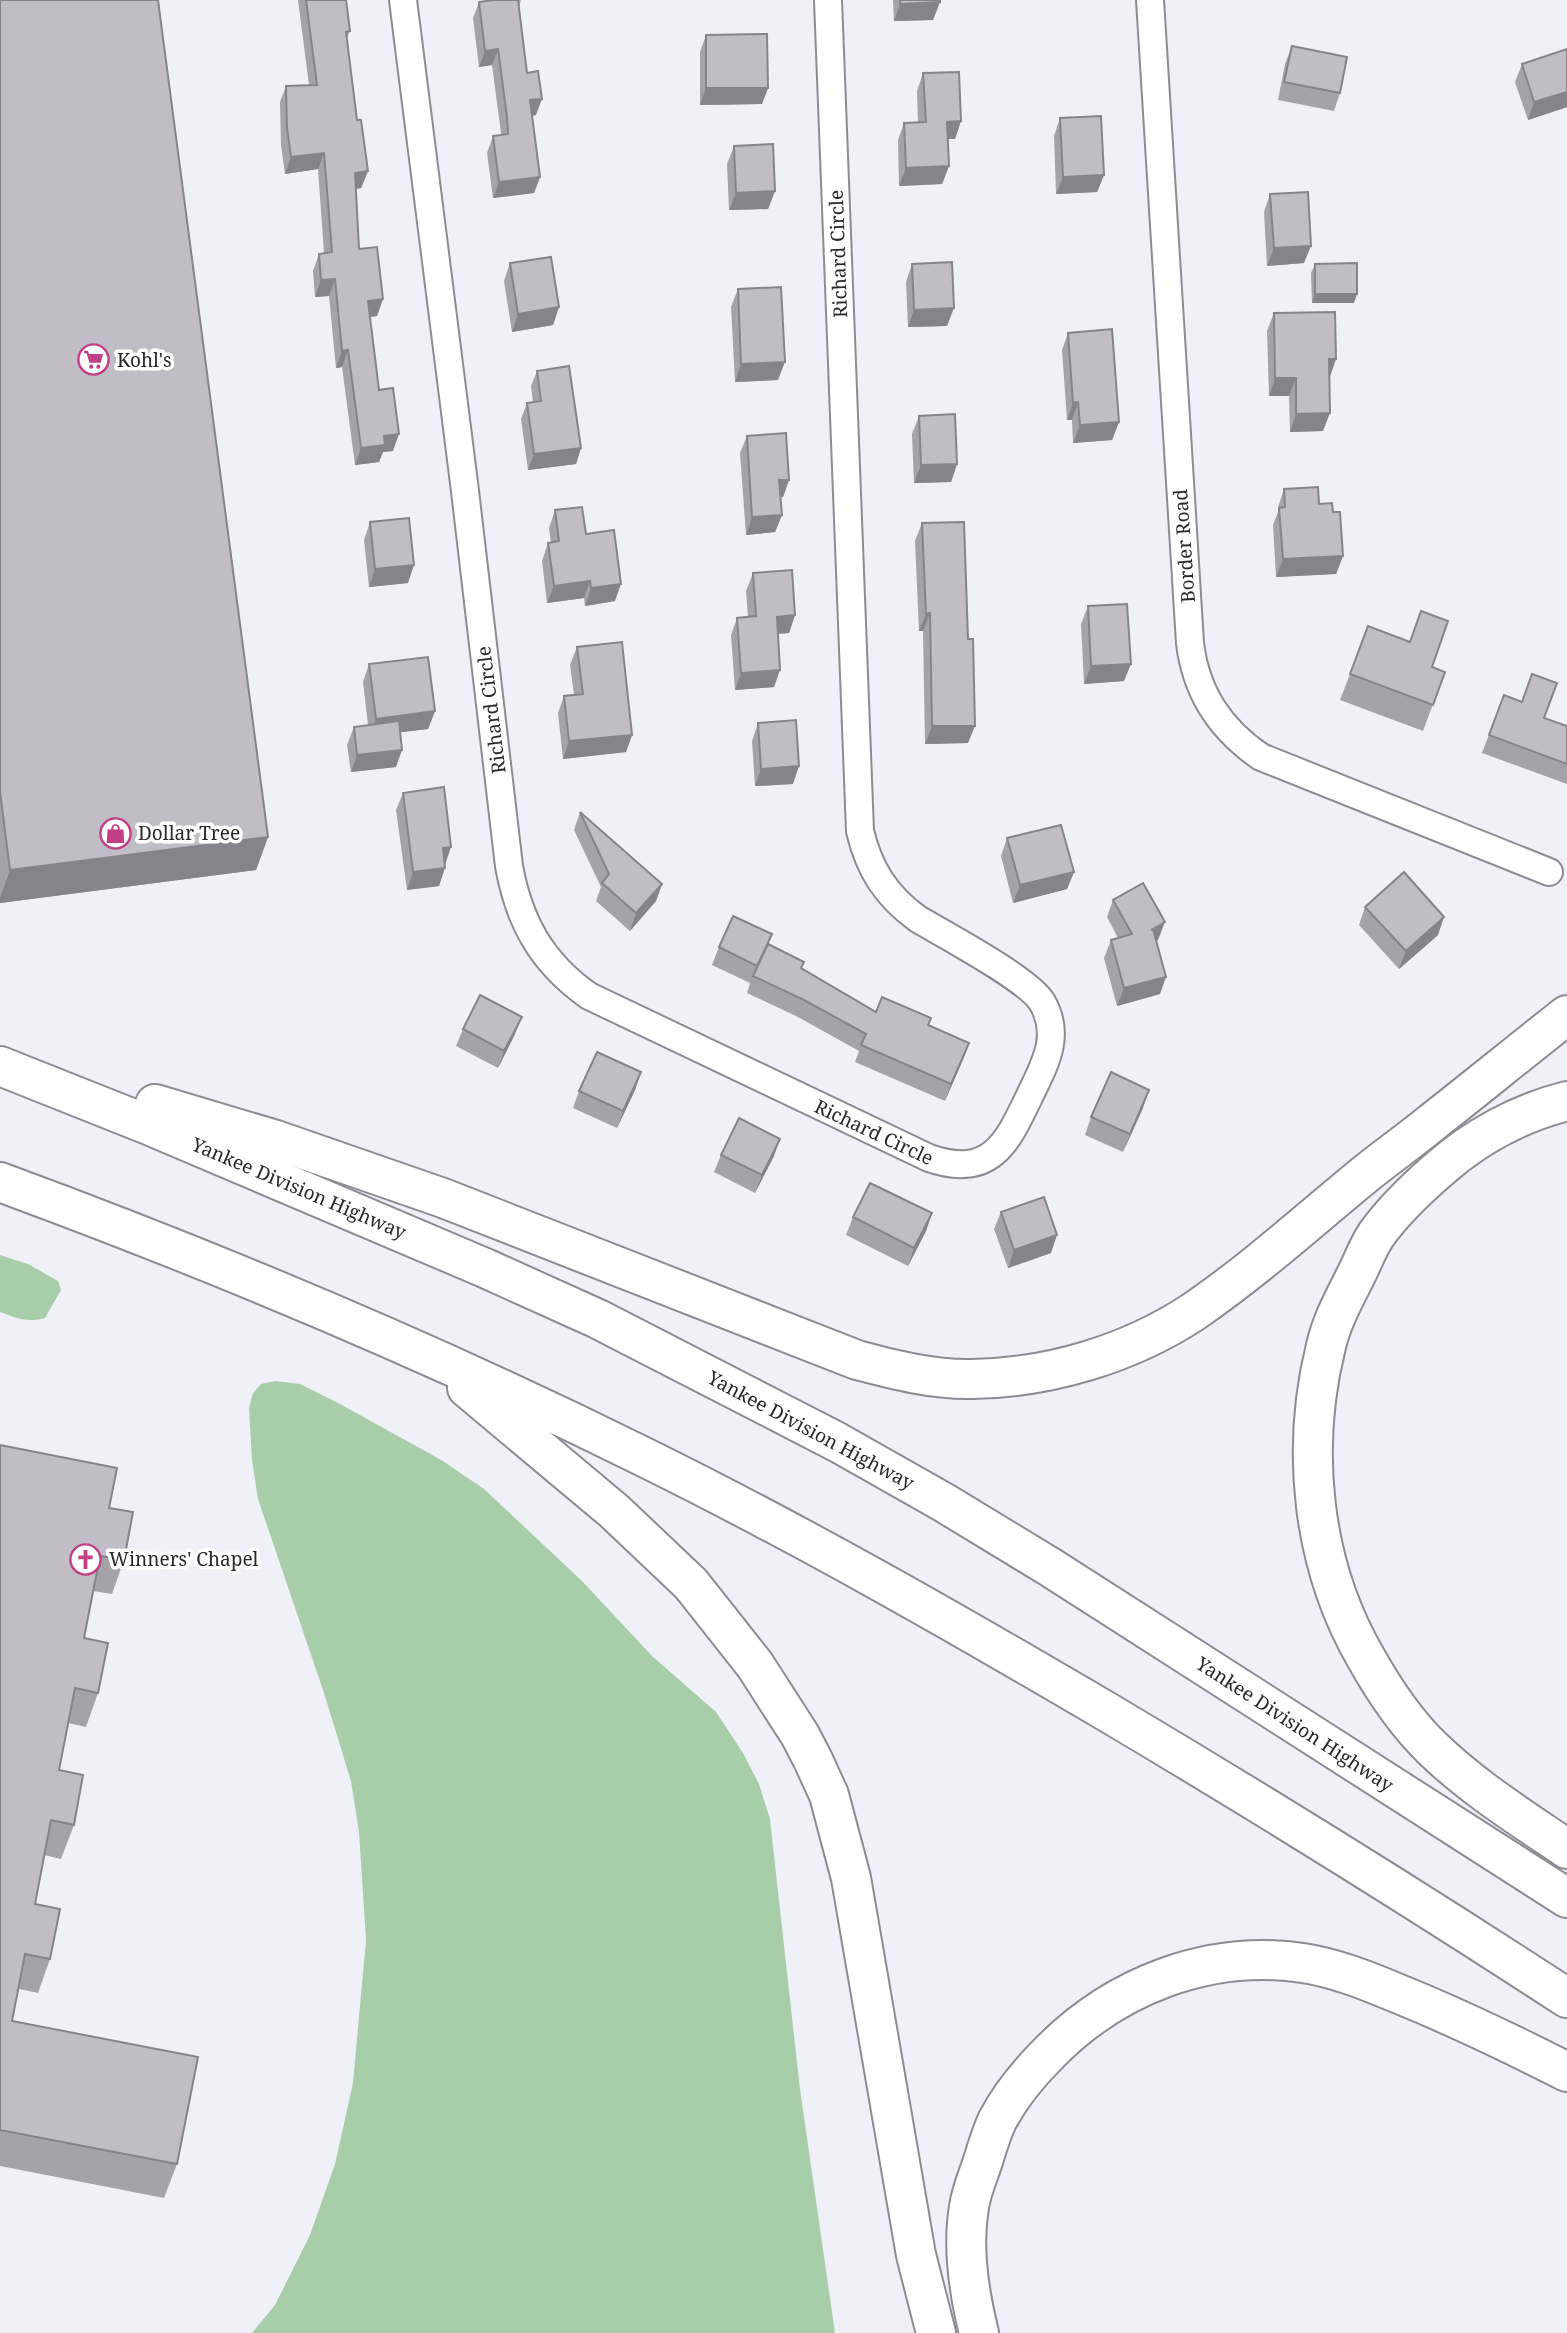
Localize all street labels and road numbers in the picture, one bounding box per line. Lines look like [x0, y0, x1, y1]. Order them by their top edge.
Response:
street label: Richard Circle [823, 189, 853, 319]
street label: Border Road [1167, 488, 1201, 604]
street label: Richard Circle [470, 645, 512, 775]
street label: Richard Circle [810, 1093, 938, 1171]
street label: Yankee Division Highway [187, 1131, 410, 1245]
street label: Yankee Division Highway [702, 1364, 919, 1496]
street label: Yankee Division Highway [1190, 1650, 1399, 1798]

